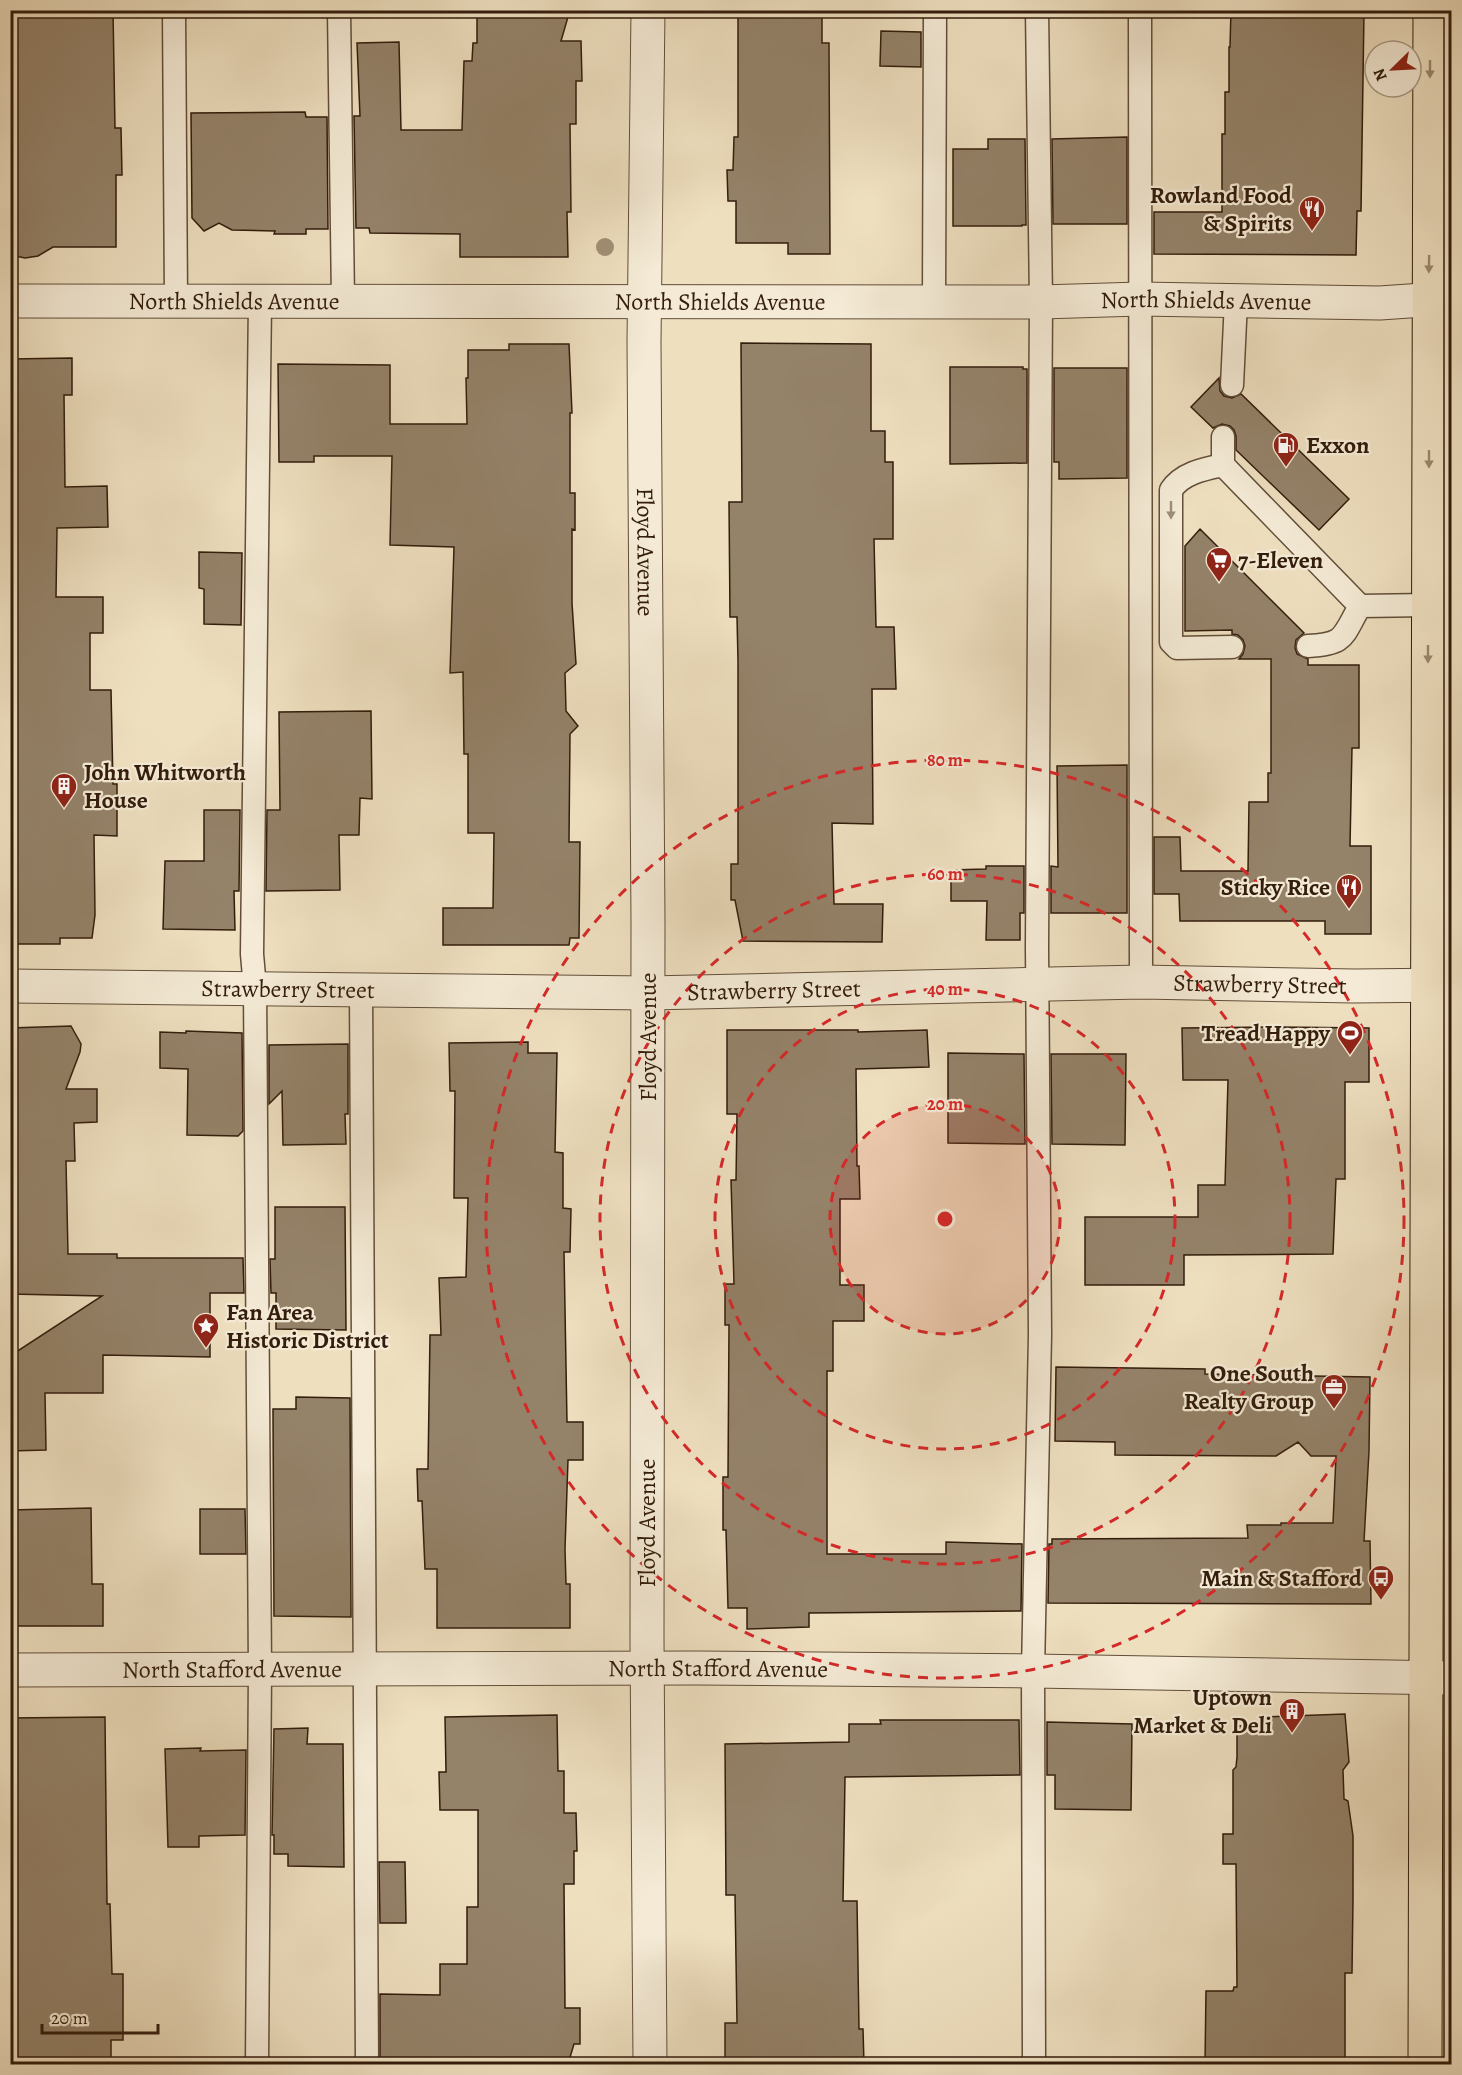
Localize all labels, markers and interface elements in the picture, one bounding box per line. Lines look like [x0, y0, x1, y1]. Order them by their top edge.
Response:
north arrow [1363, 39, 1423, 99]
one-way arrow [1425, 59, 1435, 78]
text: N [1368, 65, 1393, 84]
place label: Rowland Food & Spirits [1150, 179, 1292, 239]
restaurant icon: Rowland Food & Spirits [1297, 194, 1327, 232]
one-way arrow [1424, 254, 1434, 273]
street label: North Shields Avenue [1100, 283, 1312, 318]
street label: North Shields Avenue [128, 285, 340, 317]
street label: North Shields Avenue [614, 286, 826, 318]
place label: Exxon [1306, 429, 1370, 461]
fuel station icon: Exxon [1271, 430, 1301, 468]
one-way arrow [1424, 449, 1434, 468]
street label: Floyd Avenue [629, 487, 662, 617]
one-way arrow [1166, 500, 1176, 519]
place label: 7-Eleven [1238, 544, 1324, 576]
supermarket icon: 7-Eleven [1204, 545, 1234, 583]
one-way arrow [1423, 644, 1433, 663]
text: 80 m [927, 748, 963, 772]
place label: John Whitworth House [84, 756, 246, 816]
building icon: John Whitworth House [49, 771, 79, 809]
text: 60 m [927, 862, 963, 886]
place label: Sticky Rice [1221, 871, 1330, 903]
restaurant icon: Sticky Rice [1334, 872, 1364, 910]
street label: Strawberry Street [1173, 967, 1347, 1002]
street label: Strawberry Street [201, 972, 375, 1006]
street label: Floyd Avenue [632, 972, 664, 1102]
street label: Strawberry Street [687, 972, 861, 1008]
text: 40 m [927, 977, 963, 1001]
place label: Tread Happy [1202, 1017, 1331, 1049]
sports icon: Tread Happy [1335, 1018, 1365, 1056]
text: 20 m [927, 1092, 963, 1116]
centre of rings [935, 1209, 955, 1229]
place label: Fan Area Historic District [226, 1296, 389, 1356]
place icon: Fan Area Historic District [191, 1311, 221, 1349]
place label: One South Realty Group [1184, 1357, 1314, 1417]
office icon: One South Realty Group [1319, 1372, 1349, 1410]
street label: Floyd Avenue [631, 1458, 663, 1588]
place label: Main & Stafford [1201, 1562, 1362, 1594]
bus stop icon: Main & Stafford [1366, 1563, 1396, 1601]
street label: North Stafford Avenue [608, 1652, 828, 1685]
street label: North Stafford Avenue [122, 1653, 342, 1686]
place label: Uptown Market & Deli [1133, 1681, 1273, 1741]
building icon: Uptown Market & Deli [1277, 1696, 1307, 1734]
scale bar [42, 1997, 158, 2035]
text: 20 m [51, 2006, 88, 2030]

